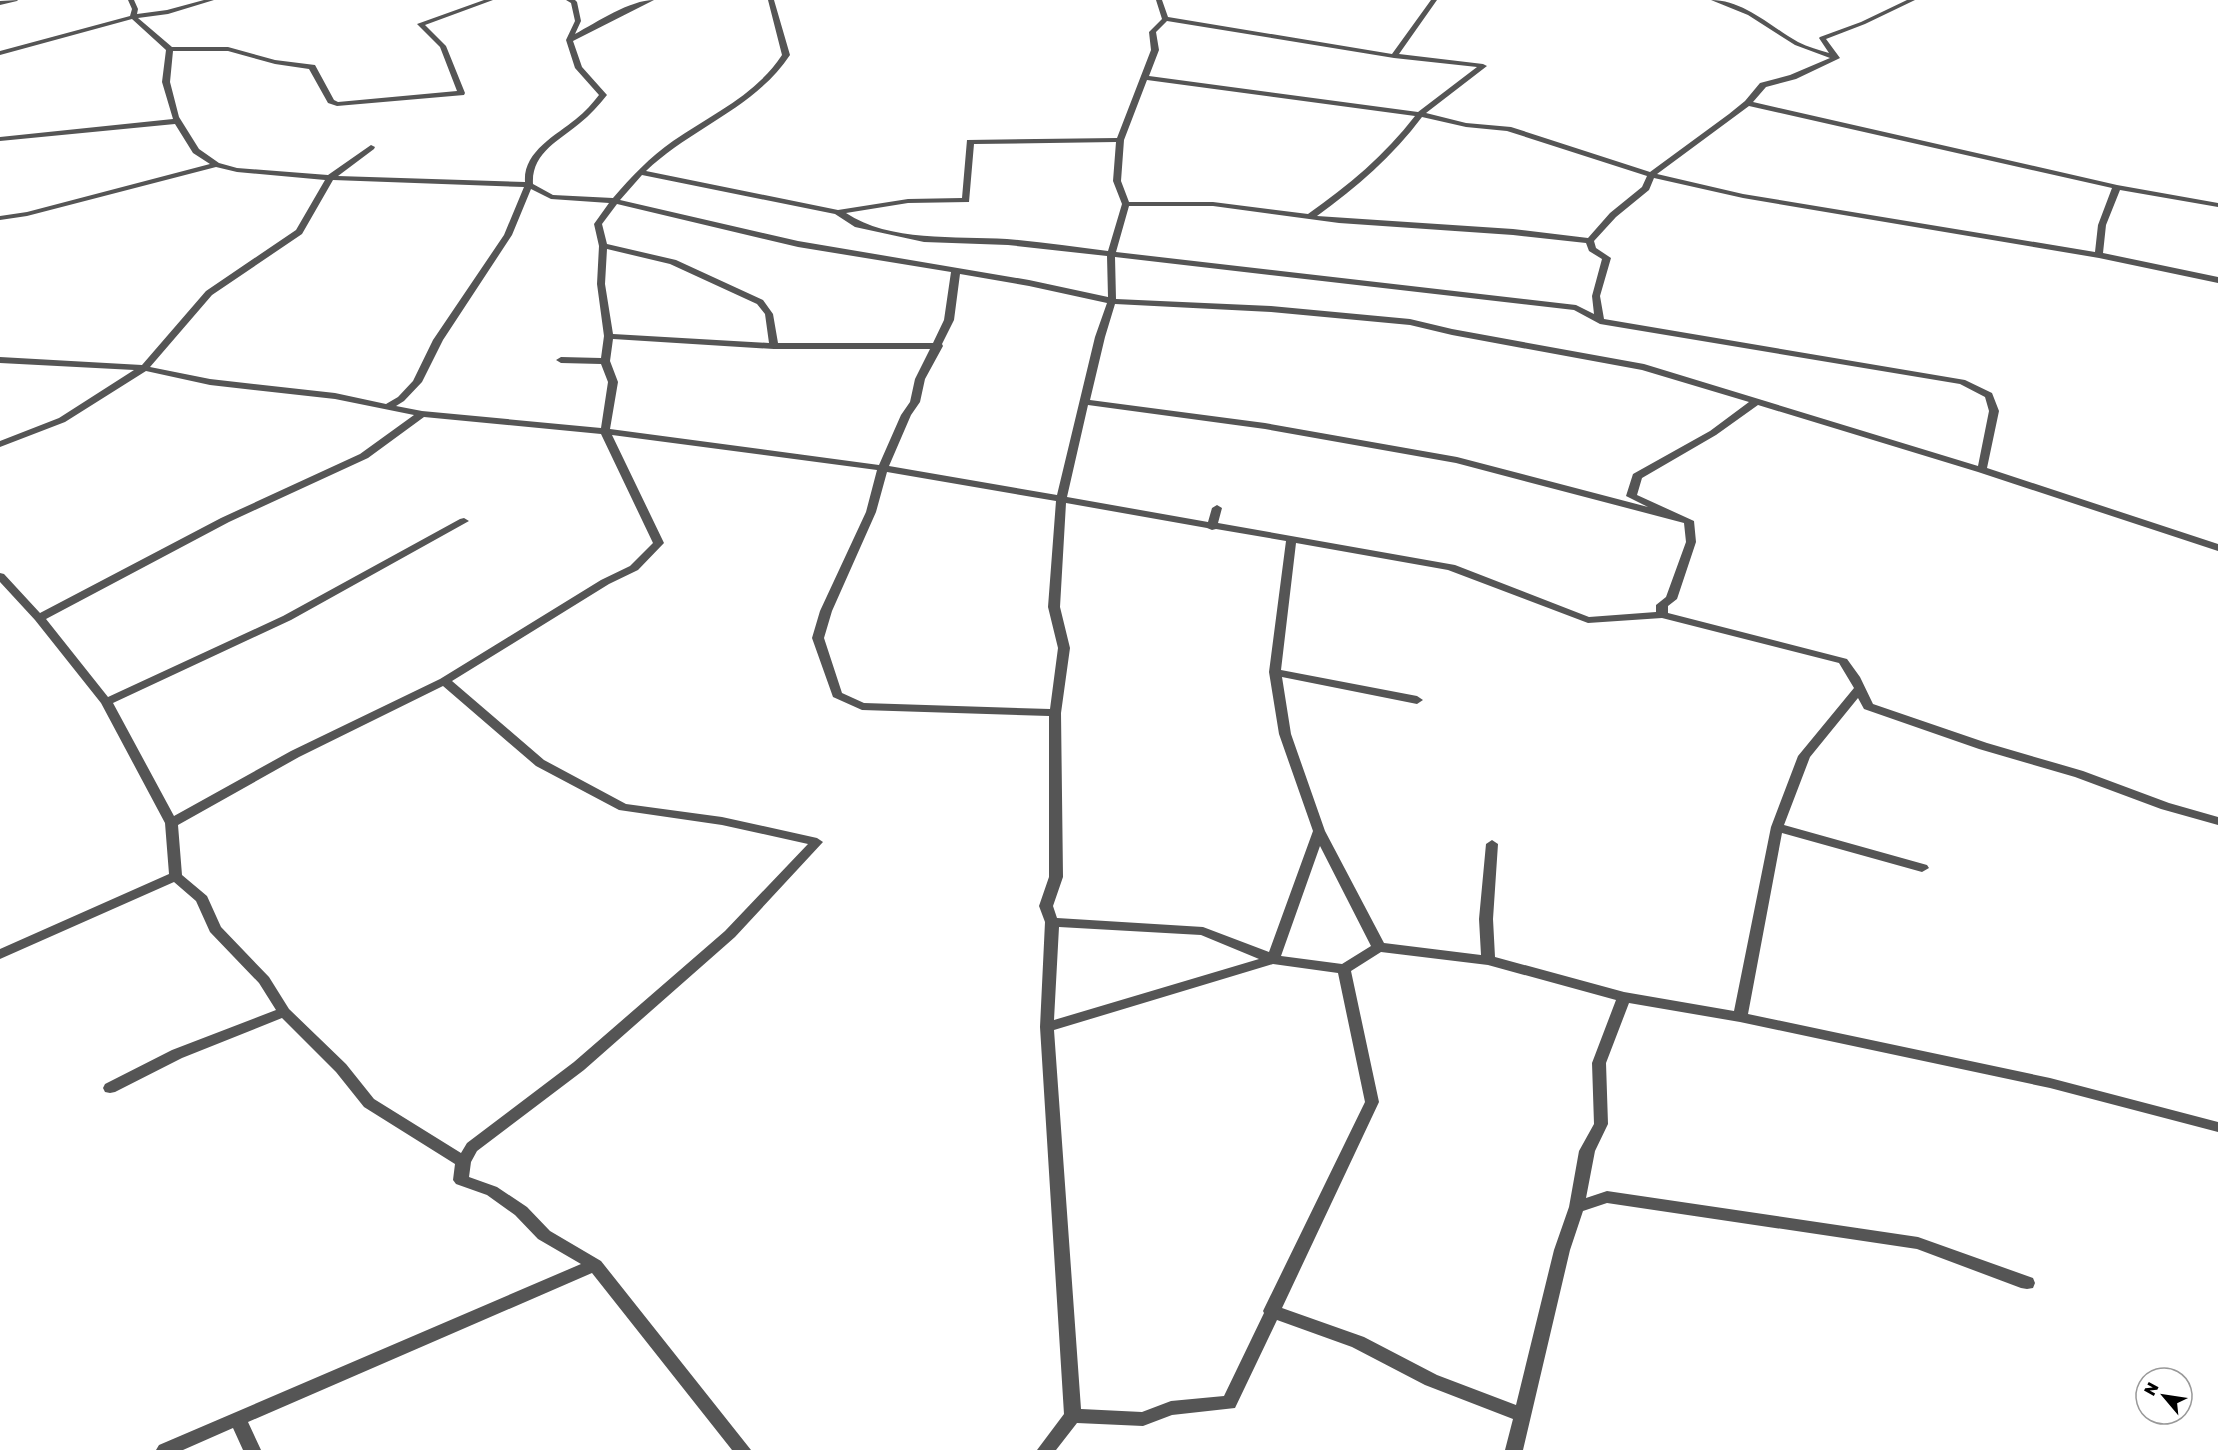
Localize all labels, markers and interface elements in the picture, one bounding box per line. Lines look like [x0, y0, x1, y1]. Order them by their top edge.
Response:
north arrow [2134, 1366, 2194, 1426]
text: N [2139, 1379, 2163, 1399]

